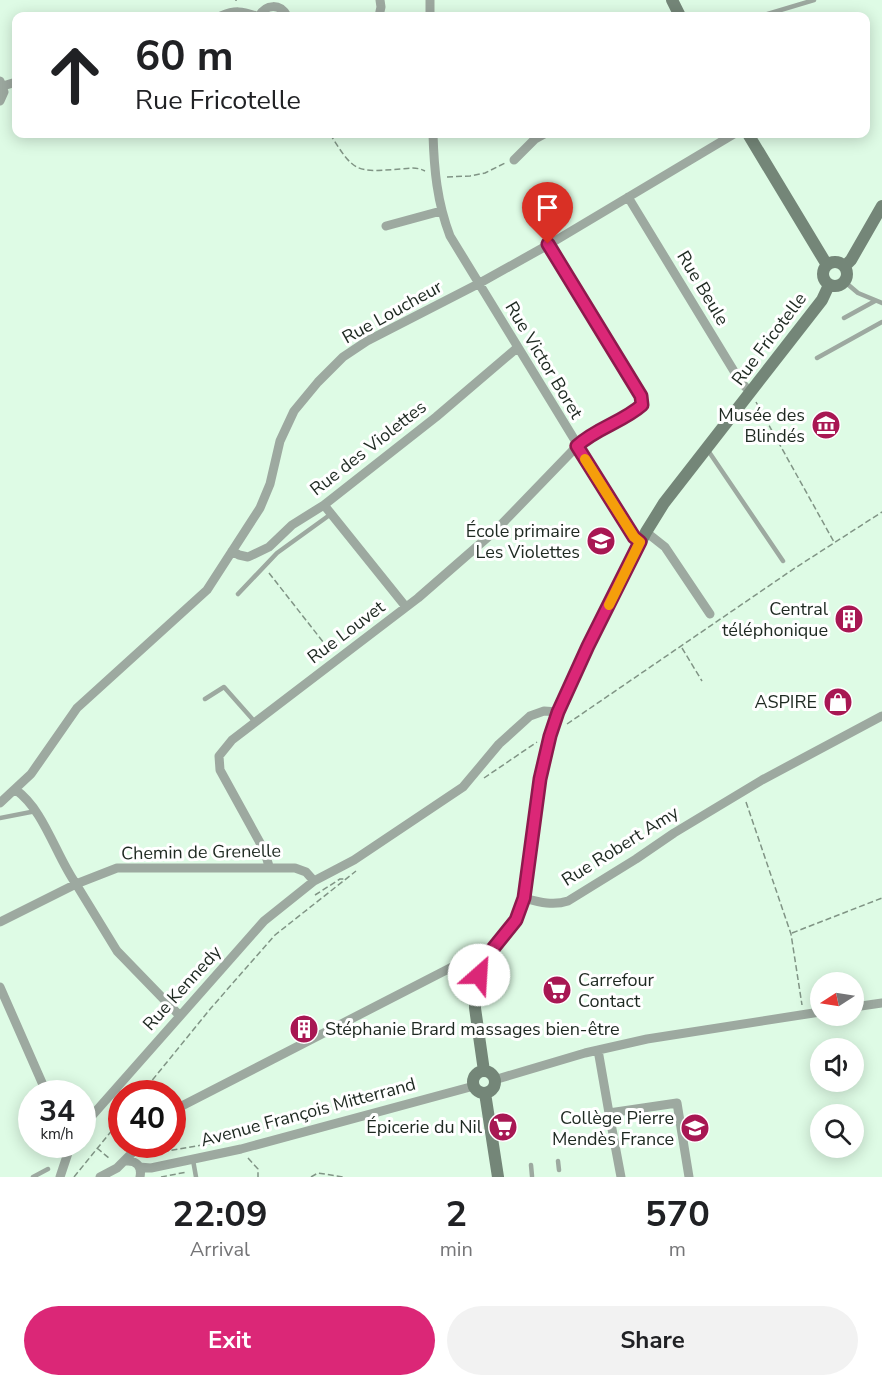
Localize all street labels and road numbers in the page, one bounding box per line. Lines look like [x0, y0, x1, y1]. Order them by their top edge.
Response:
street label: Rue Beule [671, 246, 735, 330]
street label: Rue Loucheur [338, 274, 447, 349]
street label: Rue Fricotelle [726, 288, 812, 390]
street label: Rue Victor Boret [499, 297, 589, 424]
street label: Rue des Violettes [305, 395, 431, 501]
street label: Rue Louvet [302, 595, 390, 669]
street label: Rue Robert Amy [557, 800, 684, 892]
street label: Chemin de Grenelle [121, 839, 281, 865]
street label: Rue Kennedy [137, 940, 227, 1036]
street label: Avenue François Mitterrand [198, 1072, 418, 1152]

